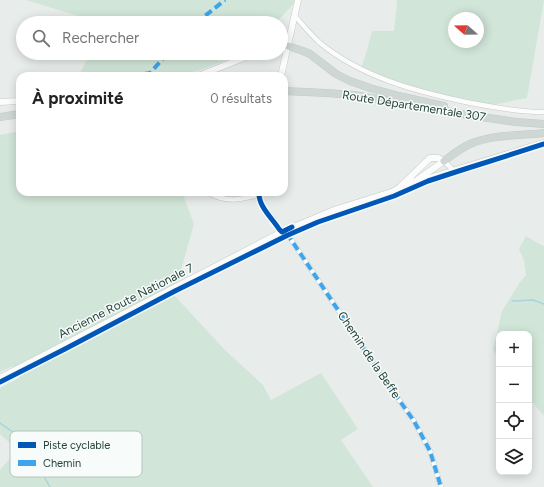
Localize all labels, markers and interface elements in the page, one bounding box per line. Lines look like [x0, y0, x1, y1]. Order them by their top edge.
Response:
north arrow [448, 12, 484, 48]
search box [16, 16, 288, 60]
icon: search [30, 27, 52, 49]
text: Rechercher [62, 29, 139, 47]
text: À proximité [32, 88, 123, 108]
street label: Route Départementale 307 [341, 88, 487, 124]
text: 0 résultats [210, 91, 272, 106]
street label: Ancienne Route Nationale 7 [56, 260, 196, 341]
street label: Chemin de la Beffe [335, 309, 404, 402]
map controls [496, 331, 532, 475]
button: + [496, 331, 532, 367]
button: − [496, 367, 532, 403]
button: locate [496, 403, 532, 439]
legend [10, 431, 142, 477]
text: Piste cyclable [43, 439, 110, 452]
button: layers [496, 439, 532, 475]
text: Chemin [43, 457, 81, 470]

